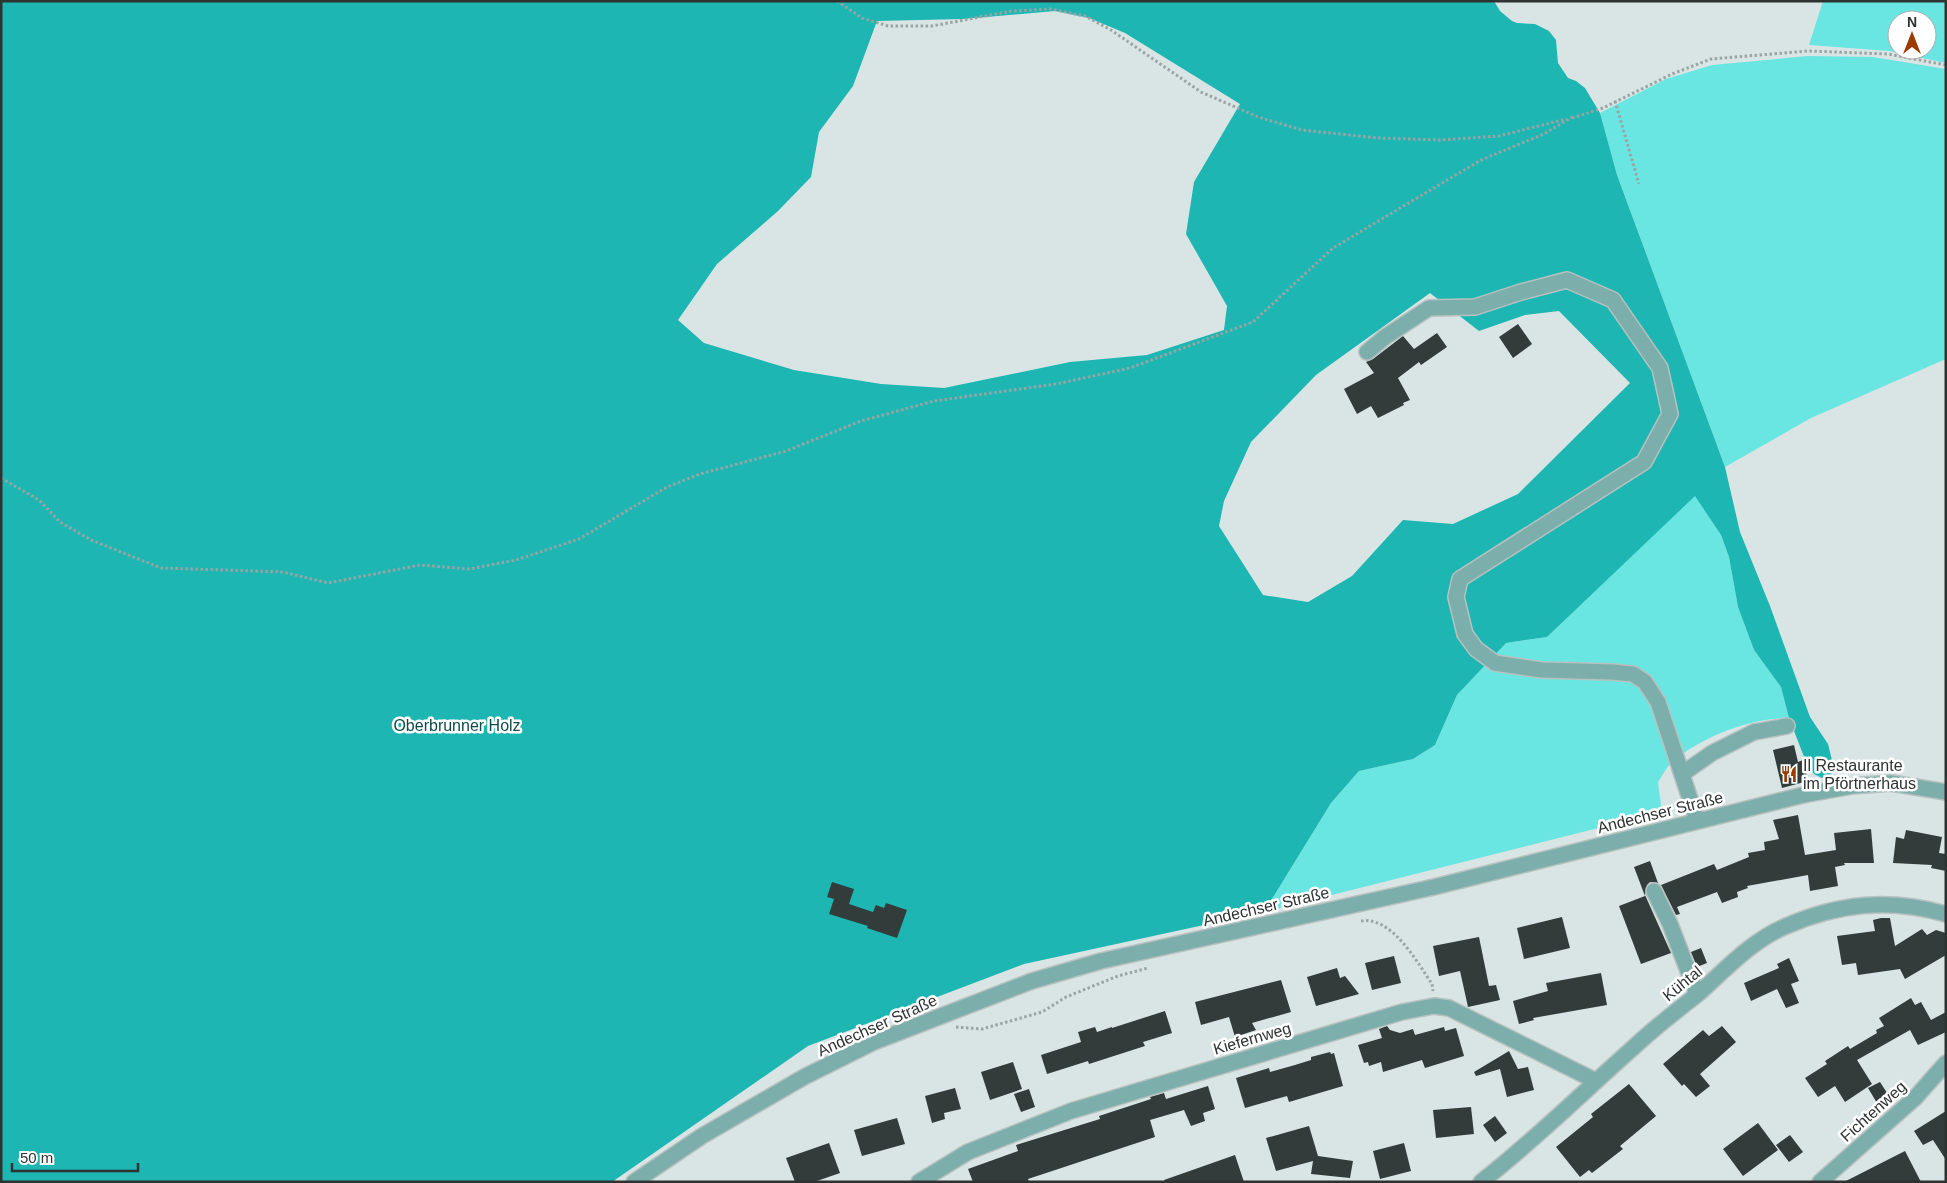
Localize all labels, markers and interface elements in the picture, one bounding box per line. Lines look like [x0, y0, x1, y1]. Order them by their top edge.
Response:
north arrow [1887, 10, 1937, 60]
text: N [1907, 14, 1917, 30]
park label: Oberbrunner Holz [393, 717, 521, 734]
place label: Il Restaurante im Pförtnerhaus [1803, 757, 1916, 792]
restaurant icon: Il Restaurante im Pförtnerhaus [1779, 764, 1799, 784]
street label: Andechser Straße [1596, 789, 1725, 836]
street label: Andechser Straße [1201, 884, 1331, 929]
street label: Kühtal [1659, 963, 1705, 1004]
street label: Andechser Straße [815, 991, 940, 1059]
street label: Kiefernweg [1211, 1019, 1293, 1058]
street label: Fichtenweg [1837, 1078, 1909, 1145]
scale bar [12, 1140, 139, 1172]
text: 50 m [20, 1149, 53, 1166]

